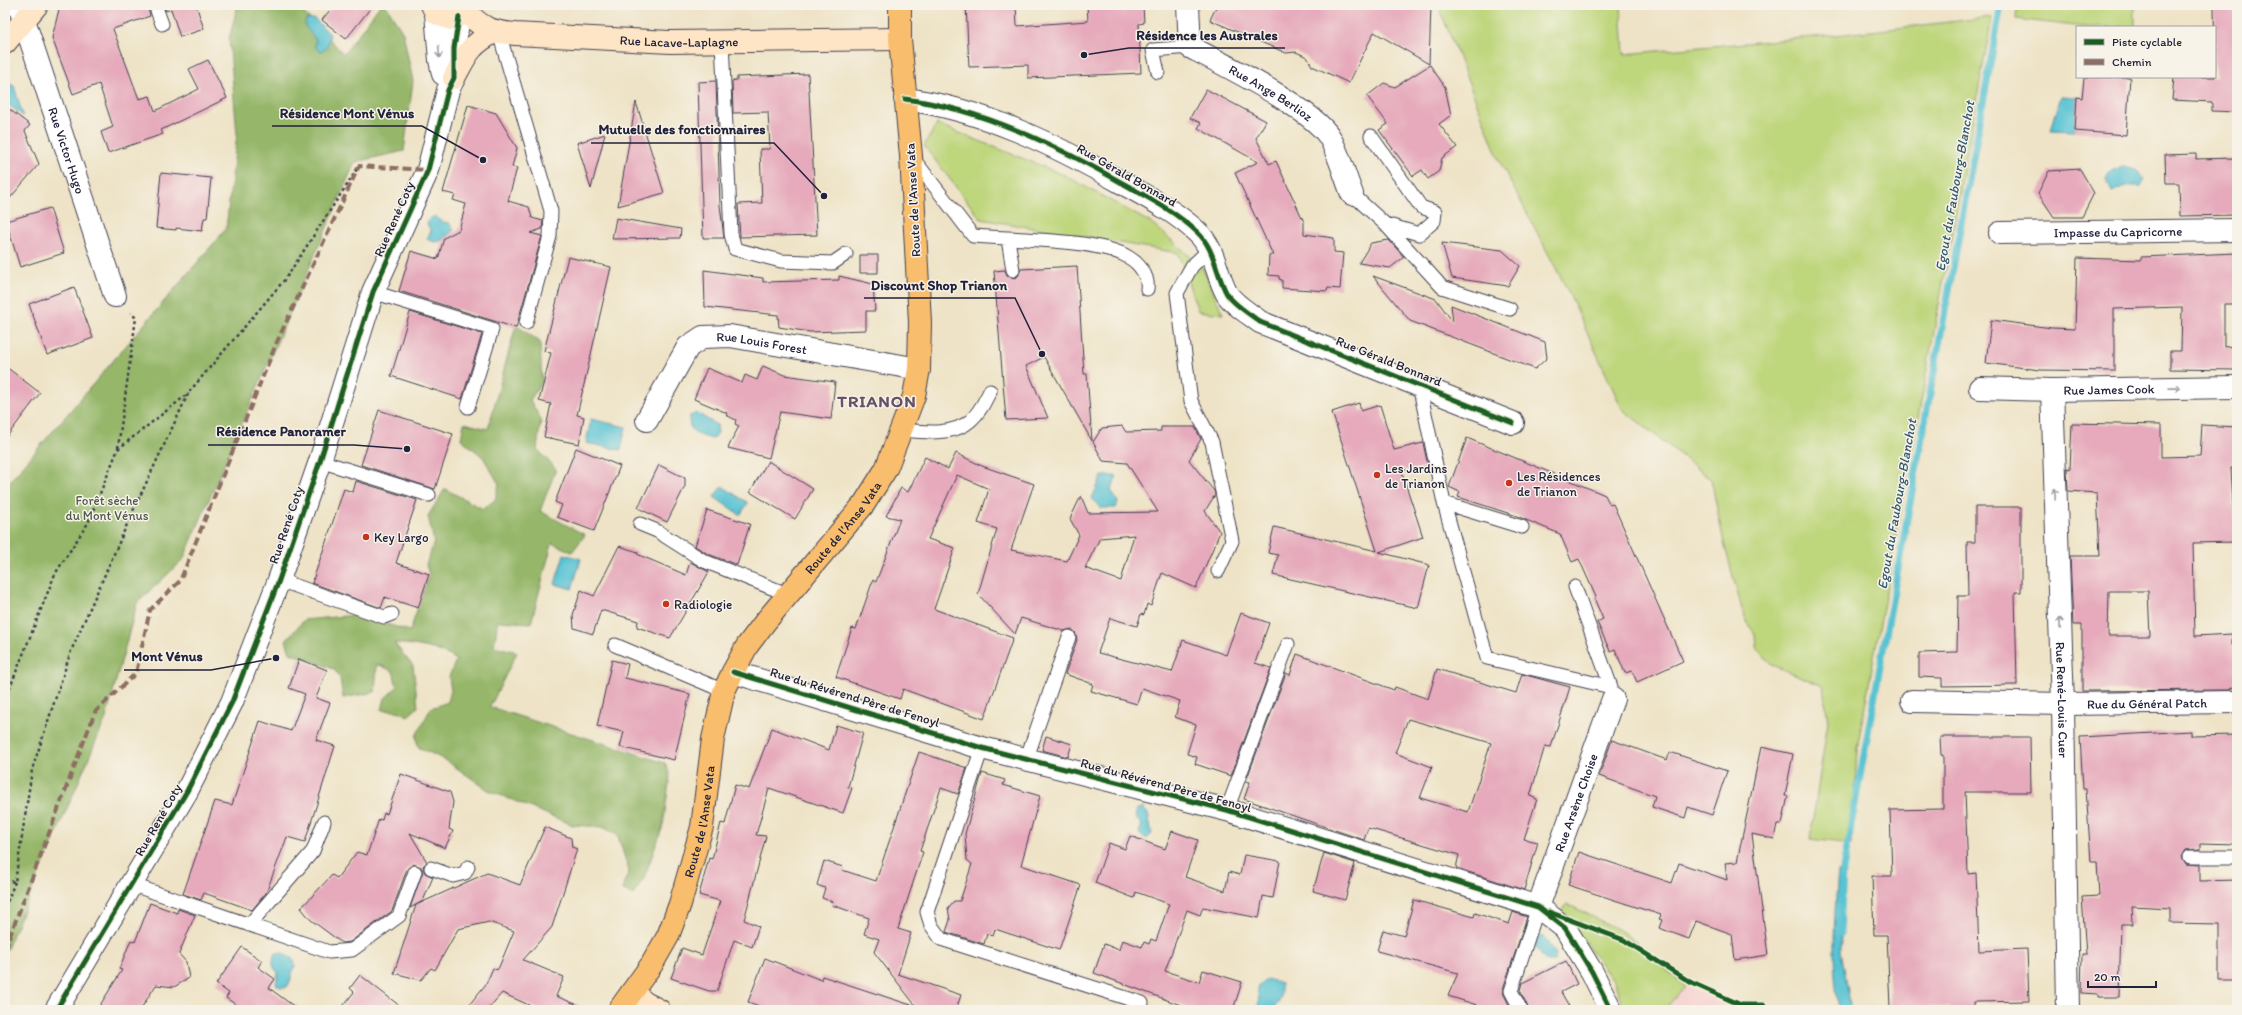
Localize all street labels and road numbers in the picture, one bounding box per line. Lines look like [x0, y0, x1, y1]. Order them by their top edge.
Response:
street label: Rue Lacave-Laplagne [619, 32, 739, 50]
street label: Rue Ange Berlioz [1227, 61, 1316, 124]
street label: Rue Victor Hugo [46, 105, 88, 196]
street label: Rue Gérald Bonnard [1074, 140, 1180, 210]
street label: Route de l'Anse Vata [903, 142, 923, 257]
street label: Rue René Coty [371, 179, 417, 259]
street label: Impasse du Capricorne [2054, 223, 2182, 240]
street label: Rue Louis Forest [716, 328, 808, 357]
street label: Rue Gérald Bonnard [1334, 333, 1444, 389]
street label: Rue James Cook [2063, 381, 2155, 397]
street label: Route de l'Anse Vata [801, 478, 884, 577]
street label: Rue René Coty [266, 484, 306, 566]
street label: Rue René-Louis Cuer [2053, 641, 2071, 758]
street label: Rue du Révérend Père de Fenoyl [768, 664, 942, 730]
street label: Rue du Général Patch [2087, 695, 2207, 711]
street label: Rue Arsène Choise [1551, 751, 1600, 854]
street label: Rue du Révérend Père de Fenoyl [1079, 755, 1253, 815]
street label: Route de l'Anse Vata [680, 764, 717, 879]
street label: Rue René Coty [131, 781, 185, 859]

